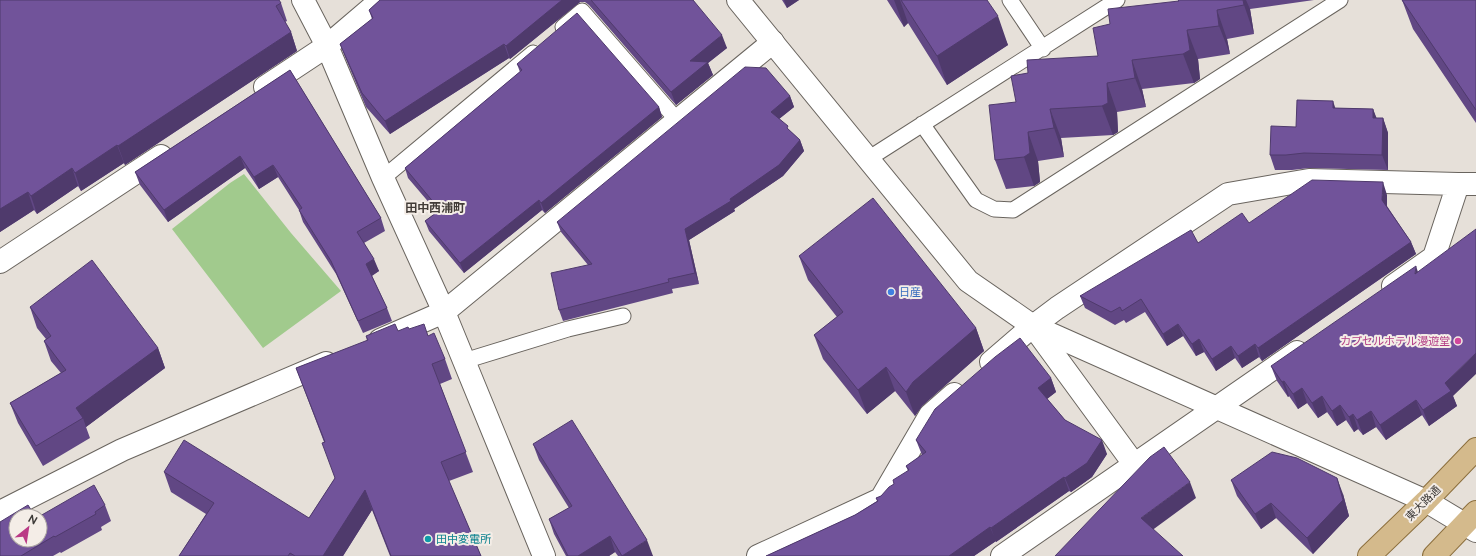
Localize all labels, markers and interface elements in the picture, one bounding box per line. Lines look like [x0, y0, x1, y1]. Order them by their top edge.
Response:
district label: 田中西浦町 [405, 201, 465, 215]
place label: 日産 [899, 286, 921, 299]
marker: 日産 [886, 287, 896, 297]
place label: カプセルホテル漫遊堂 [1340, 335, 1450, 348]
marker: カプセルホテル漫遊堂 [1453, 336, 1463, 346]
street label: 東大路通 [1403, 483, 1444, 524]
north arrow [8, 508, 48, 548]
text: N [26, 512, 40, 528]
place label: 田中変電所 [436, 533, 492, 546]
marker: 田中変電所 [423, 534, 433, 544]

